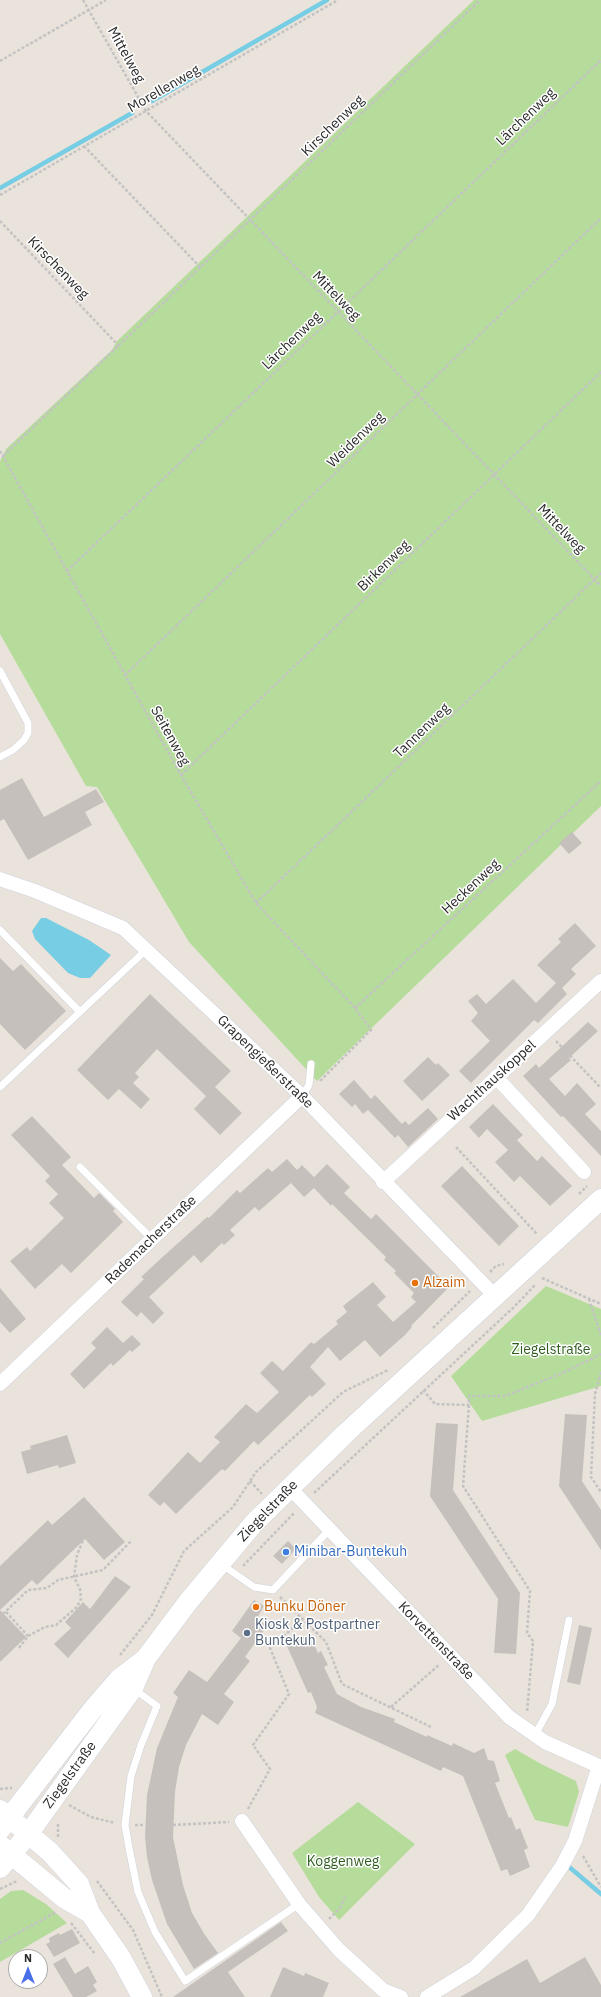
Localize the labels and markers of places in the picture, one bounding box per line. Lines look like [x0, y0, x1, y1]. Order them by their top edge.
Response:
place label: Alzaim [423, 1275, 465, 1291]
marker: Alzaim [410, 1278, 420, 1288]
place label: Minibar-Buntekuh [294, 1544, 407, 1560]
marker: Minibar-Buntekuh [281, 1547, 291, 1557]
place label: Bunku Döner [264, 1599, 346, 1615]
marker: Bunku Döner [251, 1602, 261, 1612]
place label: Kiosk & Postpartner Buntekuh [255, 1617, 380, 1650]
marker: Kiosk & Postpartner Buntekuh [242, 1628, 252, 1638]

